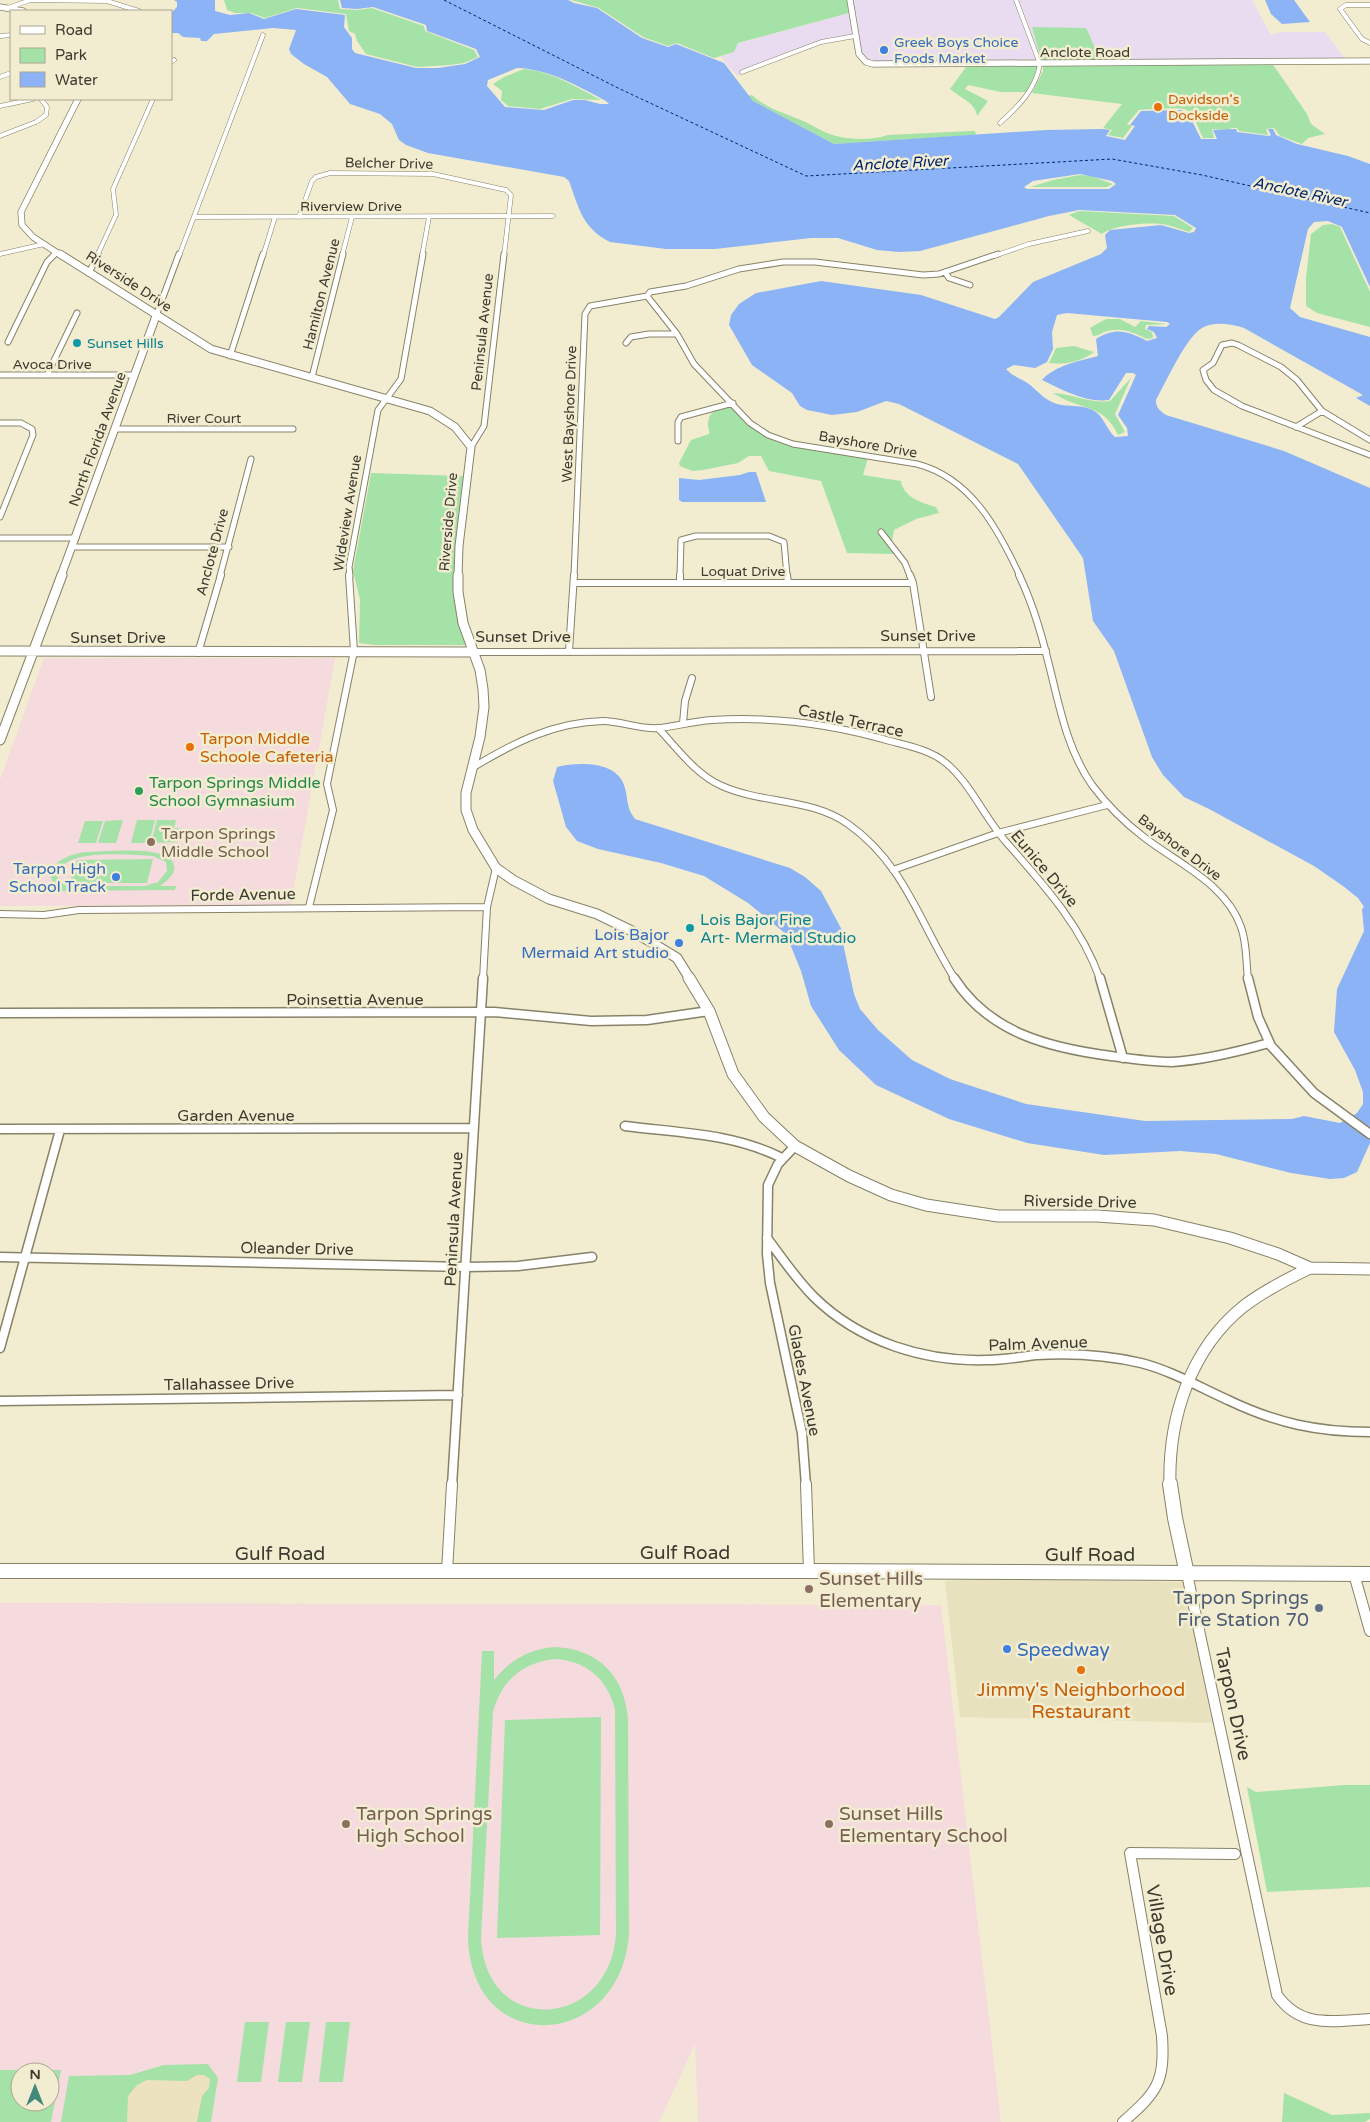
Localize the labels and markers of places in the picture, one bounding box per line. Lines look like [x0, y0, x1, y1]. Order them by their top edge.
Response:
place label: Greek Boys Choice Foods Market [894, 34, 1018, 67]
marker: Greek Boys Choice Foods Market [878, 44, 890, 56]
place label: Davidson's Dockside [1168, 91, 1240, 124]
marker: Davidson's Dockside [1152, 101, 1164, 113]
place label: Sunset Hills [87, 335, 164, 352]
marker: Sunset Hills [71, 337, 83, 349]
place label: Tarpon Middle Schoole Cafeteria [200, 729, 334, 767]
marker: Tarpon Middle Schoole Cafeteria [184, 741, 196, 753]
place label: Tarpon Springs Middle School Gymnasium [149, 773, 320, 811]
marker: Tarpon Springs Middle School Gymnasium [133, 785, 145, 797]
place label: Tarpon Springs Middle School [161, 824, 276, 862]
marker: Tarpon Springs Middle School [145, 836, 157, 848]
place label: Tarpon High School Track [9, 859, 106, 897]
marker: Tarpon High School Track [110, 871, 122, 883]
place label: Lois Bajor Fine Art- Mermaid Studio [700, 910, 856, 948]
marker: Lois Bajor Fine Art- Mermaid Studio [684, 922, 696, 934]
place label: Lois Bajor Mermaid Art studio [521, 925, 670, 963]
marker: Lois Bajor Mermaid Art studio [673, 937, 685, 949]
place label: Sunset Hills Elementary [819, 1568, 923, 1612]
marker: Sunset Hills Elementary [803, 1583, 815, 1595]
place label: Tarpon Springs Fire Station 70 [1173, 1587, 1309, 1631]
marker: Tarpon Springs Fire Station 70 [1313, 1602, 1325, 1614]
place label: Speedway [1017, 1639, 1110, 1661]
marker: Speedway [1001, 1643, 1013, 1655]
marker: Jimmy's Neighborhood Restaurant [1075, 1664, 1087, 1676]
place label: Jimmy's Neighborhood Restaurant [977, 1679, 1185, 1723]
place label: Tarpon Springs High School [356, 1803, 492, 1847]
place label: Sunset Hills Elementary School [839, 1803, 1008, 1847]
marker: Tarpon Springs High School [340, 1818, 352, 1830]
marker: Sunset Hills Elementary School [823, 1818, 835, 1830]

